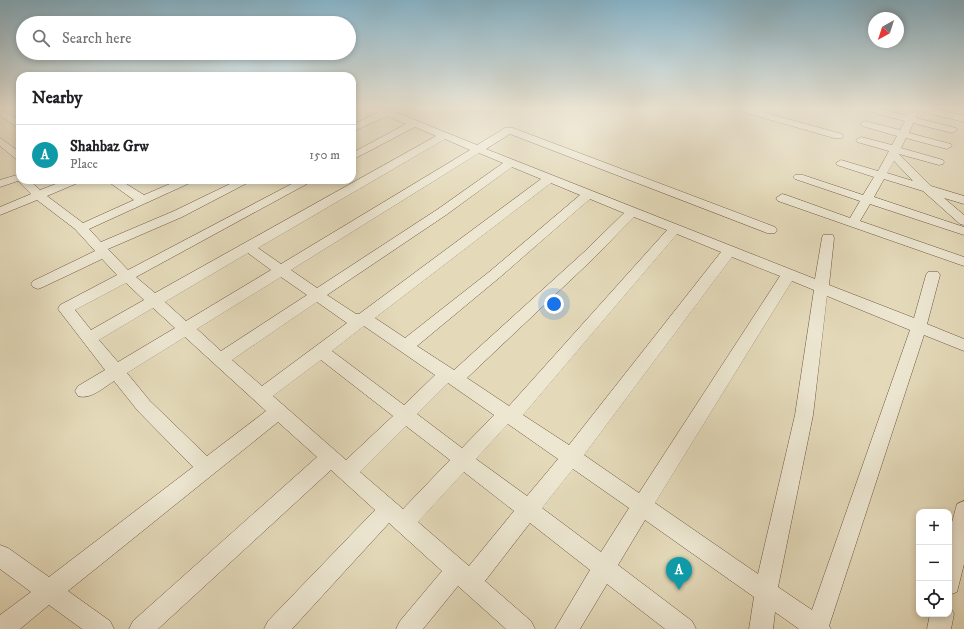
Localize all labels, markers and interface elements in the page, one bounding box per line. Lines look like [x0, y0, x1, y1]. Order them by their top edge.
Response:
north arrow [868, 12, 904, 48]
search box [16, 16, 356, 60]
icon: search [30, 27, 52, 49]
text: Search here [62, 29, 131, 48]
text: Nearby [32, 87, 82, 109]
text: Shahbaz Grw [70, 137, 149, 156]
text: A [41, 147, 49, 163]
text: 150 m [309, 147, 340, 163]
text: Place [70, 156, 98, 172]
your location [544, 294, 564, 314]
map controls [916, 509, 952, 617]
button: + [916, 509, 952, 545]
button: − [916, 545, 952, 581]
pin: A [666, 557, 692, 590]
button: locate [916, 581, 952, 617]

